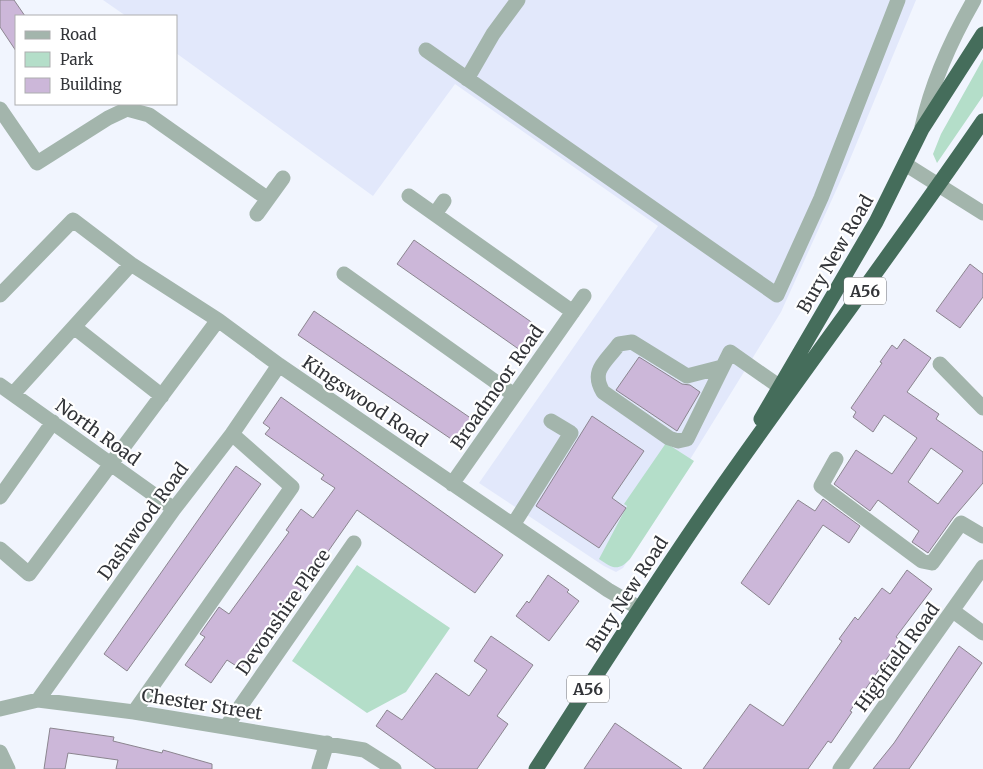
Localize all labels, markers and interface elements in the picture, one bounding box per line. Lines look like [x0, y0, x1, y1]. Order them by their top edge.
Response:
legend [15, 15, 178, 105]
text: Road [60, 25, 96, 44]
text: Park [60, 50, 94, 69]
text: Building [60, 75, 122, 94]
street label: Bury New Road [792, 191, 878, 317]
road number: A56 [844, 278, 886, 304]
street label: Broadmoor Road [446, 320, 548, 454]
street label: Kingswood Road [298, 351, 432, 451]
street label: North Road [51, 394, 145, 471]
street label: Dashwood Road [93, 458, 193, 584]
street label: Bury New Road [581, 532, 673, 656]
street label: Devonshire Place [231, 545, 335, 679]
street label: Highfield Road [850, 598, 944, 716]
road number: A56 [567, 676, 609, 702]
street label: Chester Street [140, 683, 264, 725]

